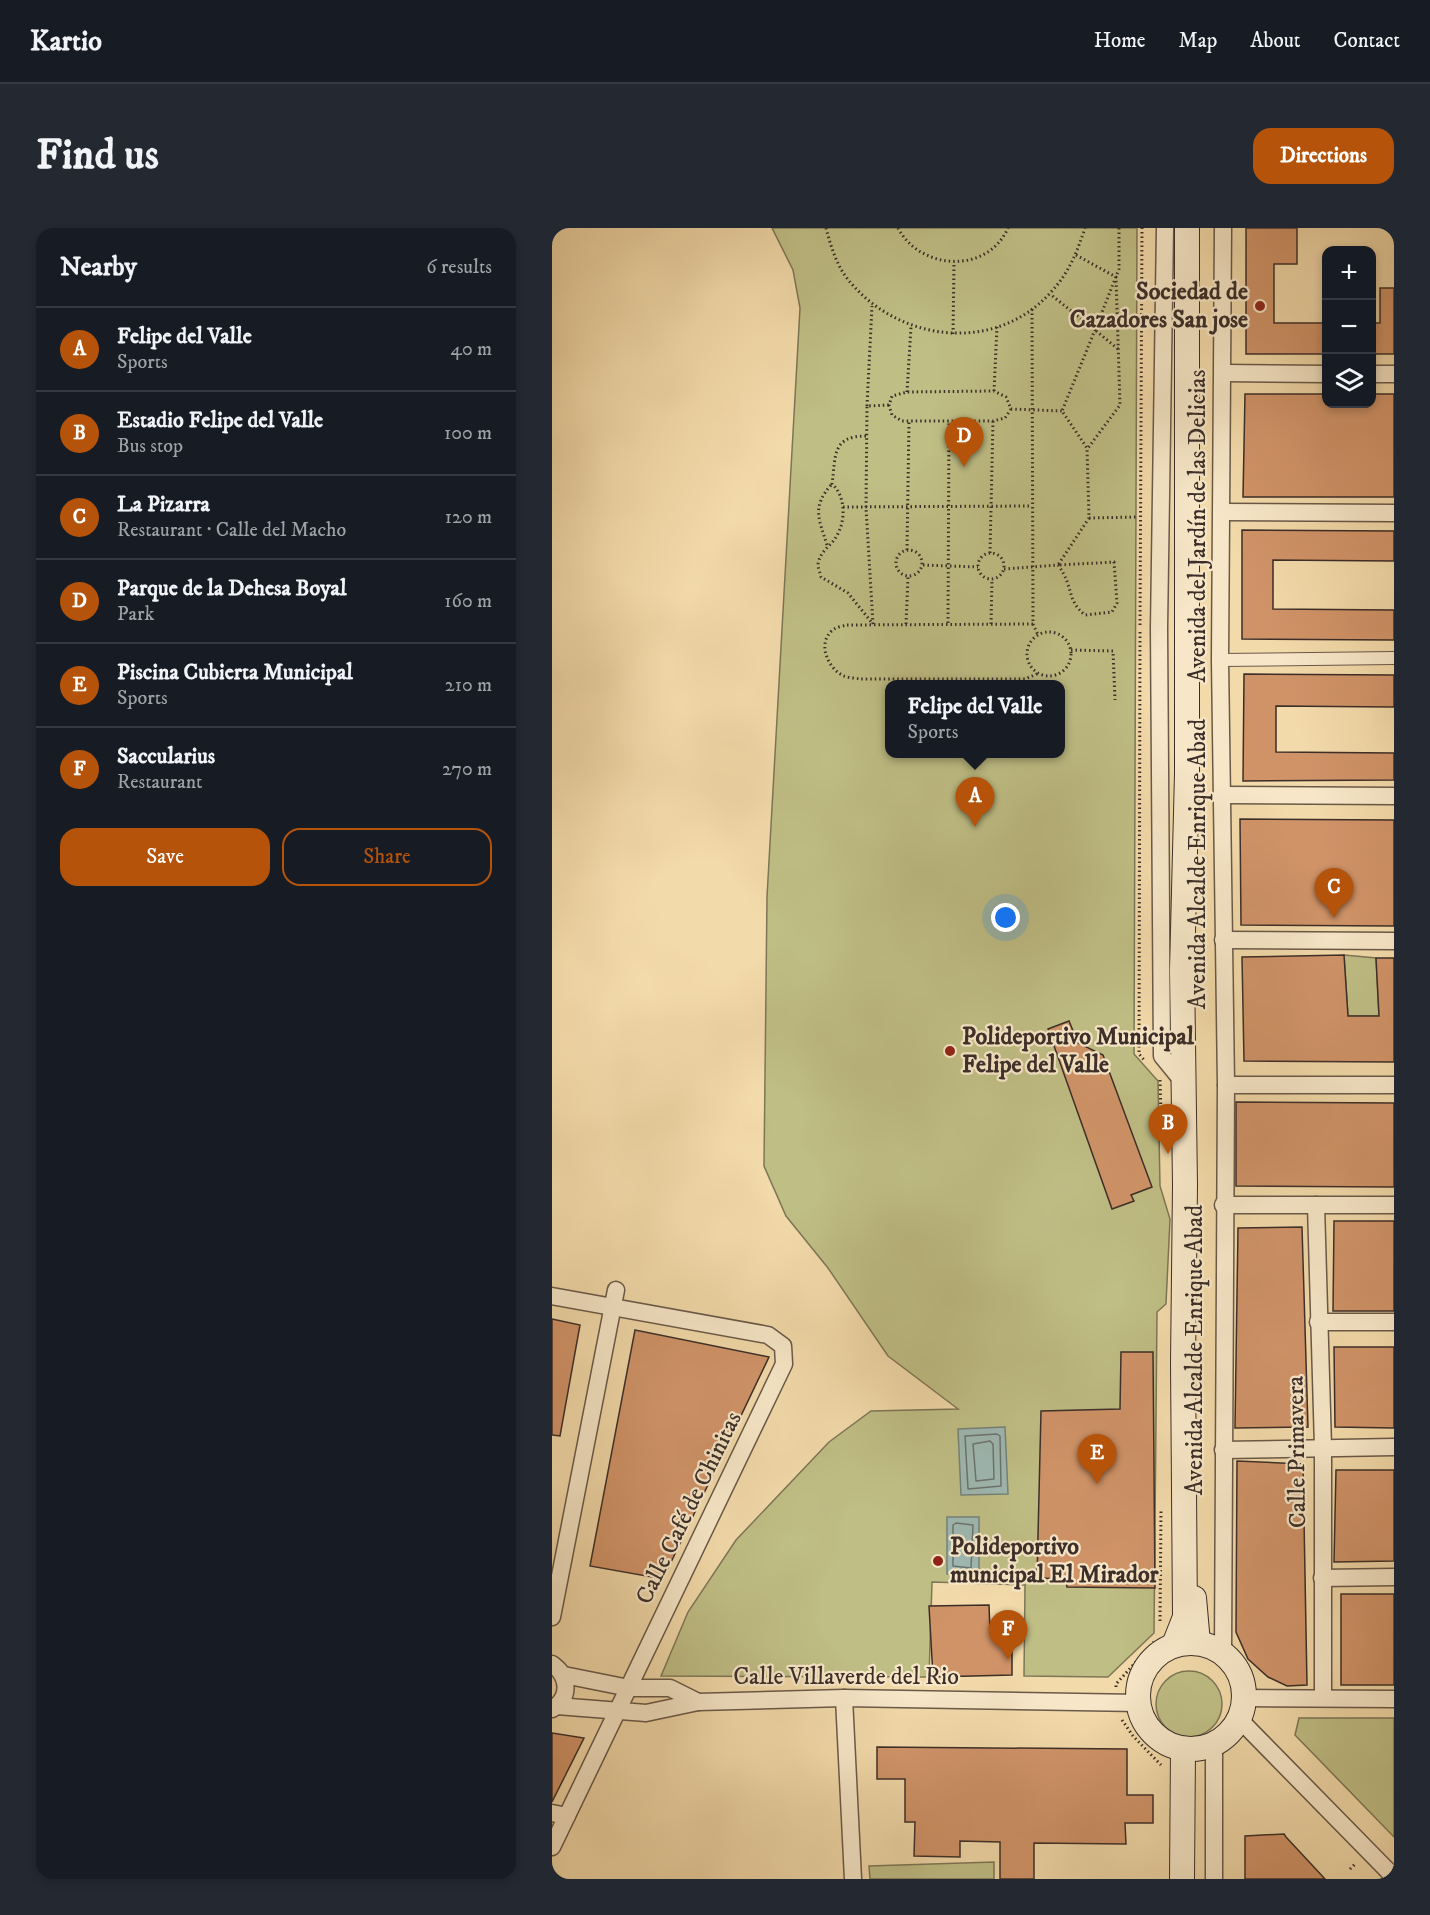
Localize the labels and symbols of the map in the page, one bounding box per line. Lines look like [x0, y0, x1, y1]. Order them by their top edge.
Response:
place label: Sociedad de Cazadores San jose [1070, 277, 1248, 335]
marker: Sociedad de Cazadores San jose [1253, 299, 1267, 313]
street label: Avenida del Jardín de las Delicias [1183, 369, 1213, 683]
pin: D [944, 418, 984, 467]
street label: Avenida Alcalde Enrique Abad [1183, 719, 1213, 1009]
pin: A [956, 778, 994, 827]
pin: C [1314, 868, 1354, 918]
your location [991, 903, 1020, 932]
place label: Polideportivo Municipal Felipe del Valle [962, 1022, 1195, 1080]
marker: Polideportivo Municipal Felipe del Valle [943, 1044, 957, 1058]
pin: B [1148, 1104, 1188, 1154]
street label: Avenida Alcalde Enrique Abad [1180, 1205, 1210, 1495]
street label: Calle Primavera [1281, 1375, 1313, 1528]
street label: Calle Café de Chinitas [629, 1407, 749, 1609]
pin: E [1078, 1434, 1116, 1484]
place label: Polideportivo municipal El Mirador [950, 1532, 1160, 1590]
marker: Polideportivo municipal El Mirador [931, 1554, 945, 1568]
pin: F [988, 1610, 1028, 1660]
street label: Calle Villaverde del Rio [733, 1662, 959, 1692]

